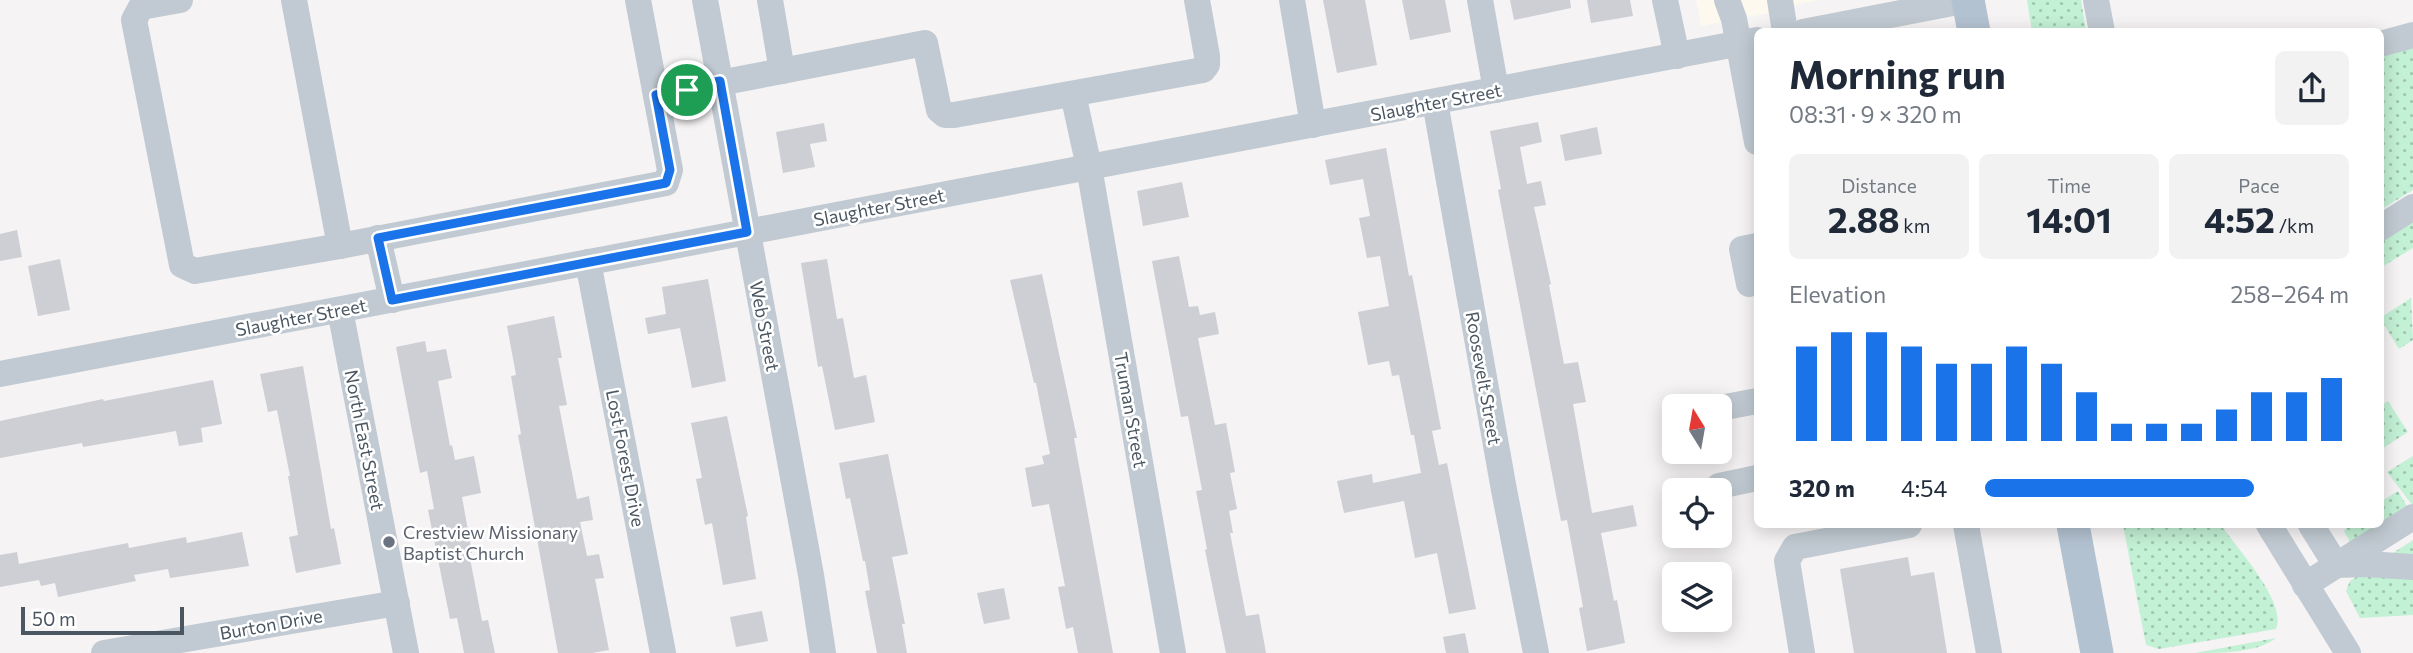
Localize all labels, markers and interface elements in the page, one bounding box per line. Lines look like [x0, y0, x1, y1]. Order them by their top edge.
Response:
text: Morning run [1789, 50, 2006, 97]
button: share [2275, 51, 2349, 125]
pin [657, 60, 717, 120]
icon: arrive [668, 71, 706, 109]
street label: Slaughter Street [1369, 79, 1503, 125]
text: 08:31 · 9 × 320 m [1789, 100, 1962, 128]
text: Distance [1841, 174, 1917, 197]
text: Time [2047, 174, 2091, 197]
text: Pace [2238, 174, 2280, 197]
street label: Slaughter Street [812, 184, 946, 230]
text: 2.88 [1828, 197, 1900, 240]
text: 14:01 [2026, 197, 2112, 240]
text: 4:52 [2204, 197, 2275, 240]
text: km [1900, 214, 1930, 237]
text: /km [2275, 214, 2314, 237]
street label: Web Street [745, 279, 785, 373]
text: Elevation [1789, 280, 1886, 308]
text: 258–264 m [2231, 280, 2349, 308]
street label: Slaughter Street [234, 294, 368, 340]
street label: Roosevelt Street [1461, 310, 1507, 446]
street label: Truman Street [1110, 350, 1152, 470]
street label: North East Street [341, 368, 389, 512]
street label: Lost Forest Drive [602, 387, 650, 529]
north arrow [1662, 394, 1732, 464]
map controls [1662, 394, 1732, 632]
text: 320 m [1789, 474, 1855, 502]
text: 4:54 [1901, 474, 1947, 502]
button: locate [1662, 478, 1732, 548]
place label: Crestview Missionary Baptist Church [403, 521, 578, 564]
marker: Crestview Missionary Baptist Church [381, 534, 397, 550]
button: layers [1662, 562, 1732, 632]
scale bar [21, 604, 184, 636]
street label: Burton Drive [218, 604, 324, 644]
text: 50 m [32, 607, 76, 630]

